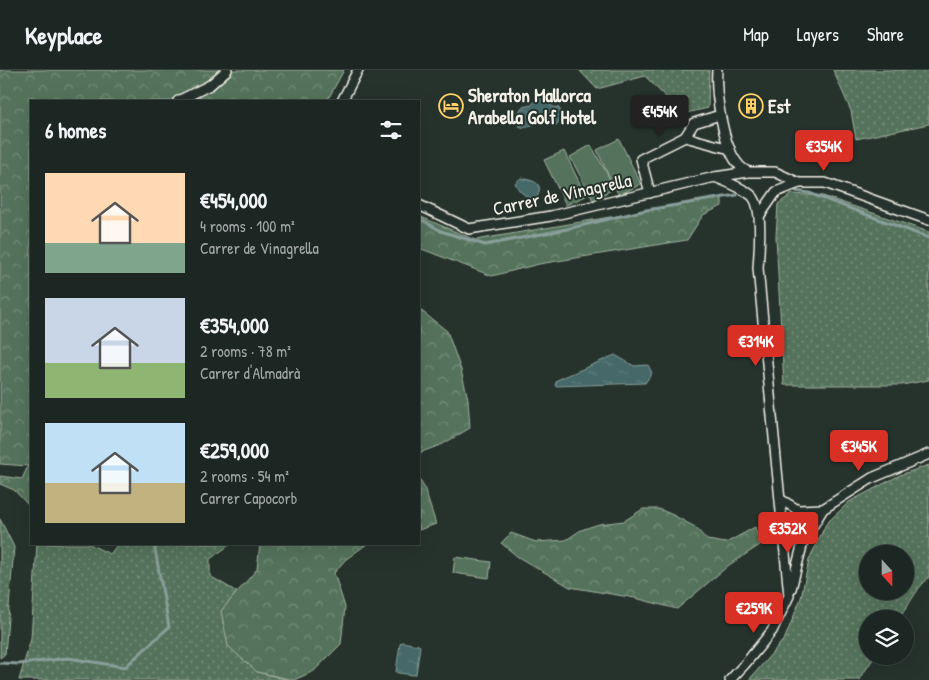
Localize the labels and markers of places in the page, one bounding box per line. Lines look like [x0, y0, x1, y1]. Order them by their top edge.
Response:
place label: Sheraton Mallorca Arabella Golf Hotel [468, 82, 597, 130]
hotel icon: Sheraton Mallorca Arabella Golf Hotel [438, 93, 464, 119]
building icon: Est [738, 93, 764, 119]
place label: Est [768, 93, 792, 119]
pin: €454K [625, 94, 695, 137]
pin: €354K [789, 129, 859, 172]
pin: €314K [721, 324, 791, 367]
pin: €345K [824, 430, 894, 472]
pin: €352K [753, 512, 823, 554]
pin: €259K [719, 592, 789, 634]

